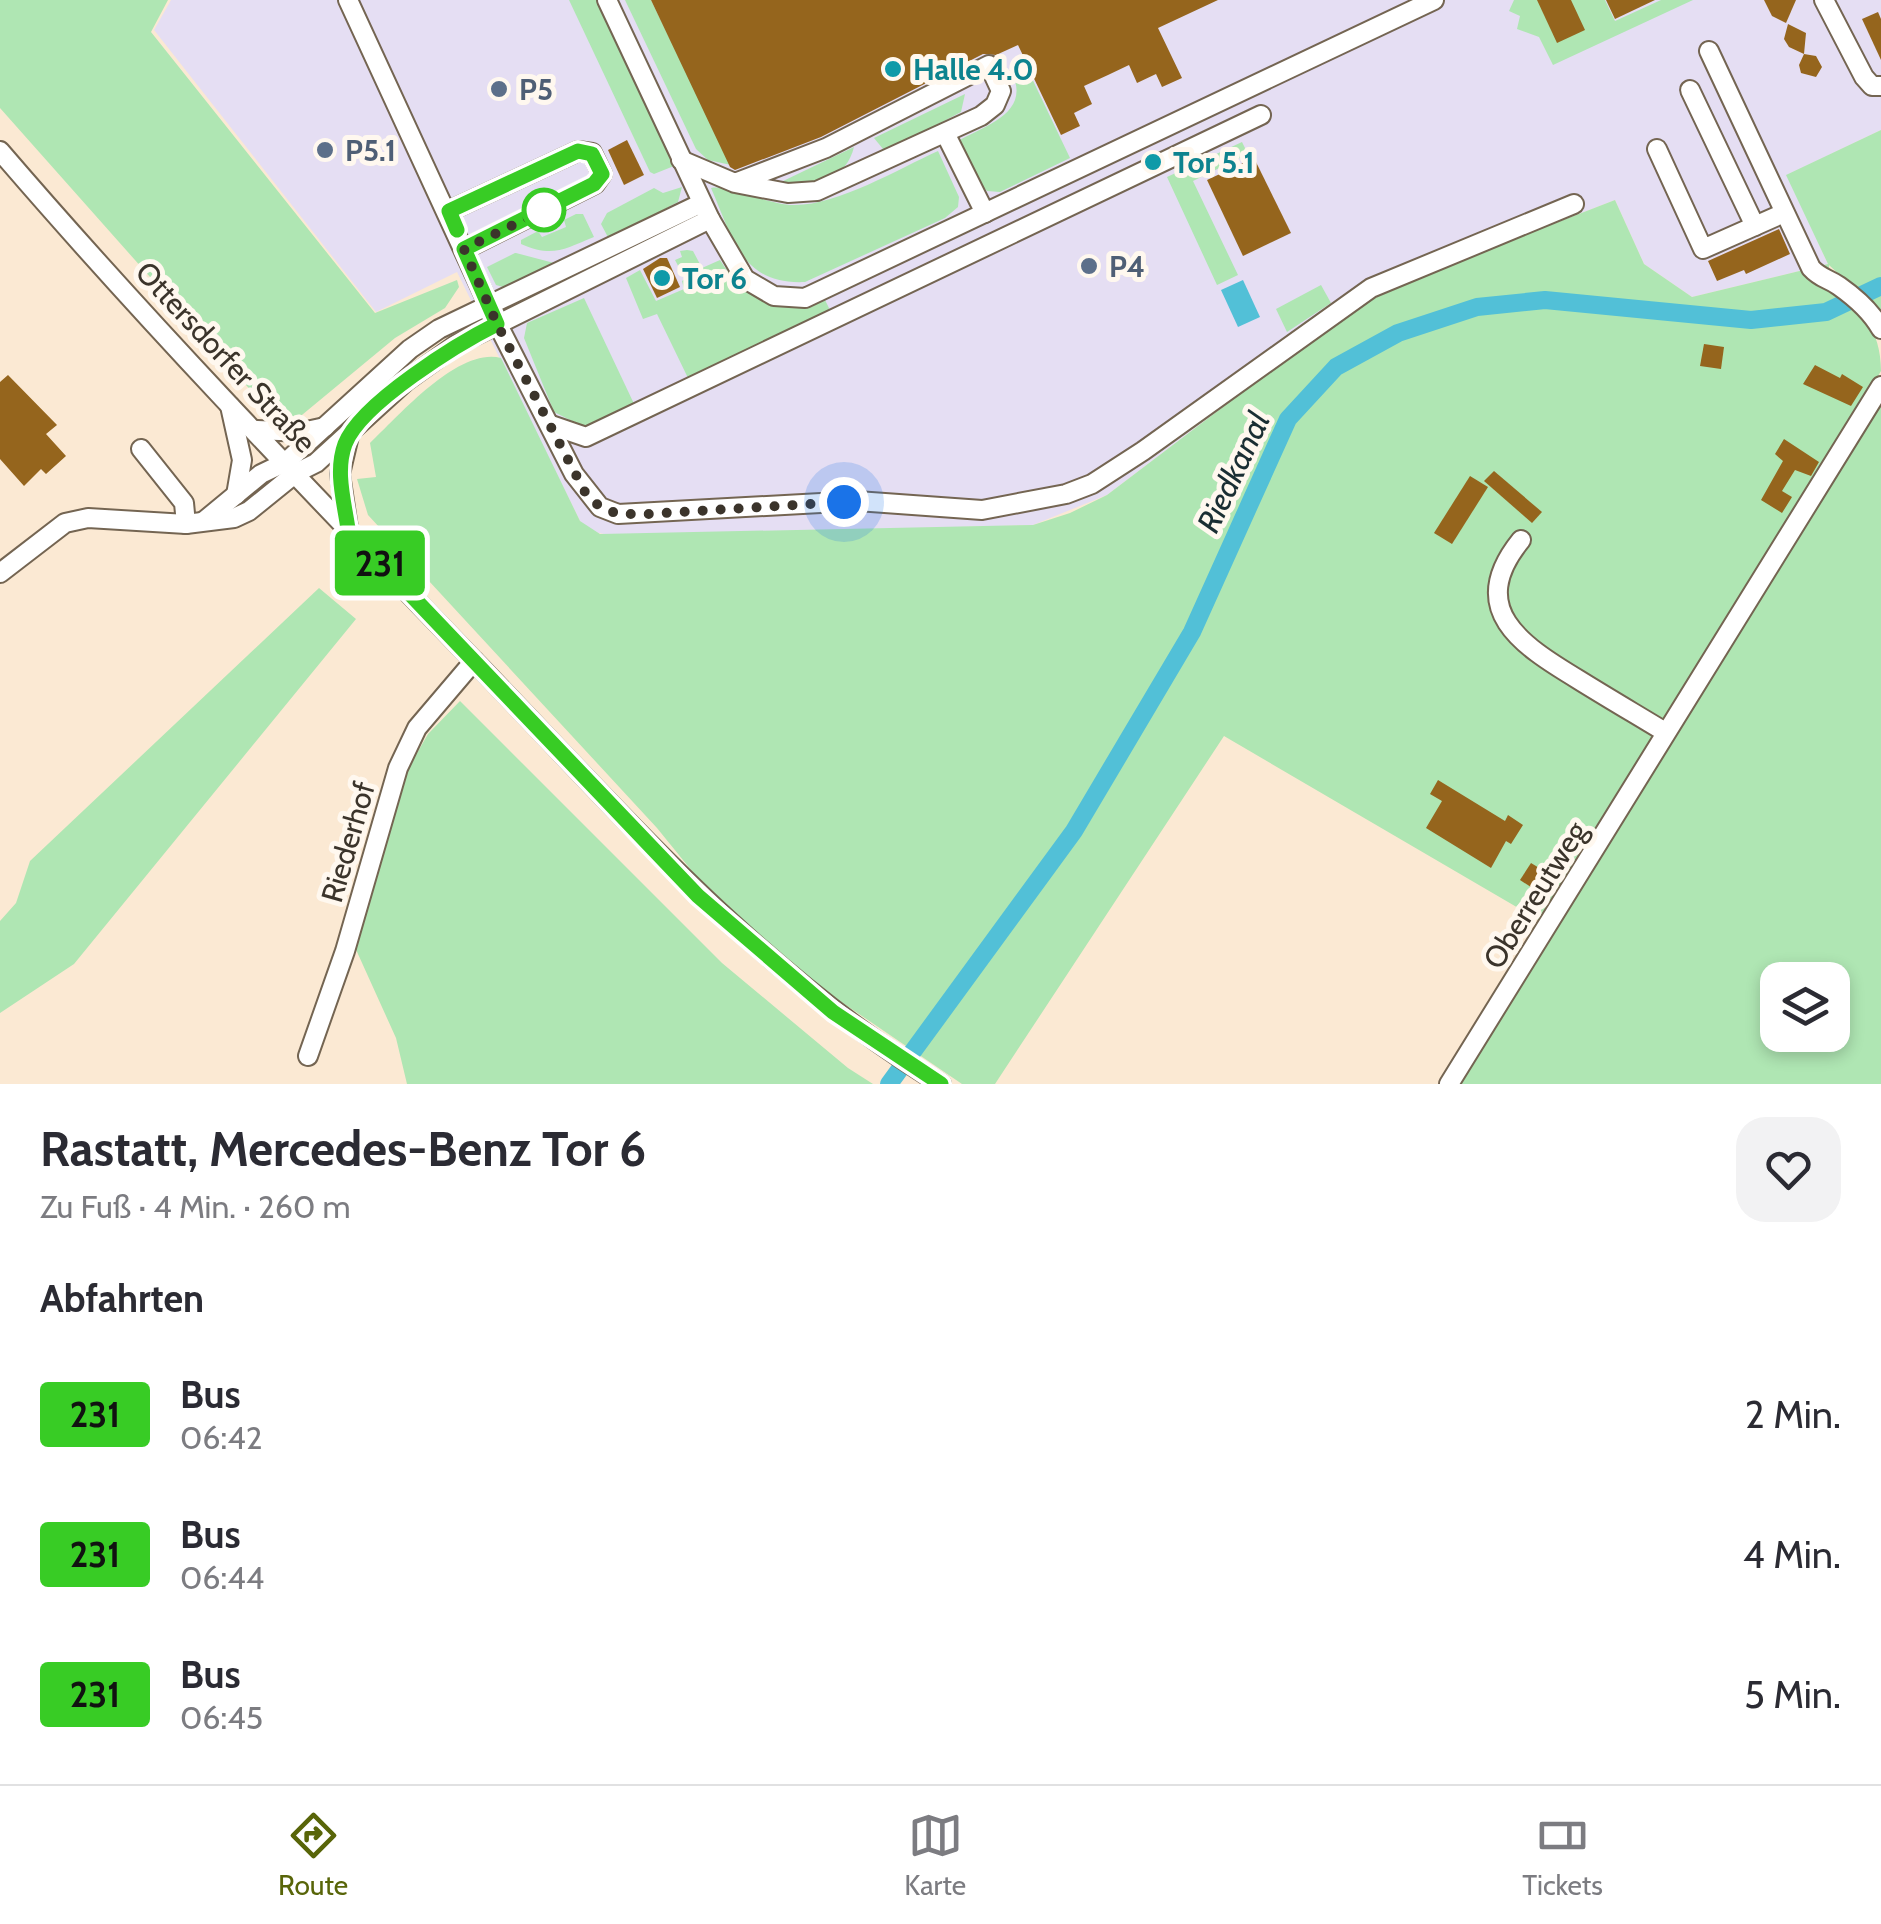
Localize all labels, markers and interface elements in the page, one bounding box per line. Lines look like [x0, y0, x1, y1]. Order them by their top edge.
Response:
place label: Halle 4.0 [913, 51, 1034, 88]
marker: Halle 4.0 [882, 58, 904, 80]
place label: P5 [519, 71, 553, 108]
marker: P5 [488, 78, 510, 100]
place label: P5.1 [345, 132, 396, 169]
marker: P5.1 [314, 139, 336, 161]
place label: Tor 5.1 [1173, 144, 1254, 181]
marker: Tor 5.1 [1142, 151, 1164, 173]
unlabelled marker [523, 189, 565, 231]
place label: P4 [1109, 248, 1145, 285]
street label: Ottersdorfer Straße [128, 254, 324, 460]
marker: P4 [1078, 255, 1100, 277]
place label: Tor 6 [682, 260, 747, 297]
marker: Tor 6 [651, 267, 673, 289]
water label: Riedkanal [1188, 405, 1278, 538]
your location [819, 477, 869, 527]
line badge: 231 [322, 530, 438, 596]
text: 231 [355, 542, 405, 585]
street label: Riederhof [313, 777, 383, 907]
street label: Oberreutweg [1475, 814, 1595, 975]
map controls [1760, 962, 1850, 1052]
button: layers [1760, 962, 1850, 1052]
button: heart [1736, 1117, 1841, 1222]
text: Rastatt, Mercedes-Benz Tor 6 [40, 1120, 646, 1178]
text: Zu Fuß · 4 Min. · 260 m [40, 1187, 351, 1226]
text: Abfahrten [40, 1275, 204, 1322]
text: Bus [180, 1371, 241, 1418]
text: 2 Min. [1745, 1391, 1841, 1438]
text: 231 [70, 1393, 120, 1436]
text: 06:42 [180, 1418, 262, 1457]
text: Bus [180, 1511, 241, 1558]
text: 4 Min. [1743, 1531, 1841, 1578]
text: 231 [70, 1533, 120, 1576]
text: 06:44 [180, 1558, 264, 1597]
text: Bus [180, 1651, 241, 1698]
text: 5 Min. [1744, 1671, 1841, 1718]
text: 231 [70, 1673, 120, 1716]
text: 06:45 [180, 1698, 263, 1737]
tab: Route [278, 1808, 348, 1902]
tab: Karte [904, 1808, 966, 1902]
tab: Tickets [1522, 1808, 1603, 1902]

